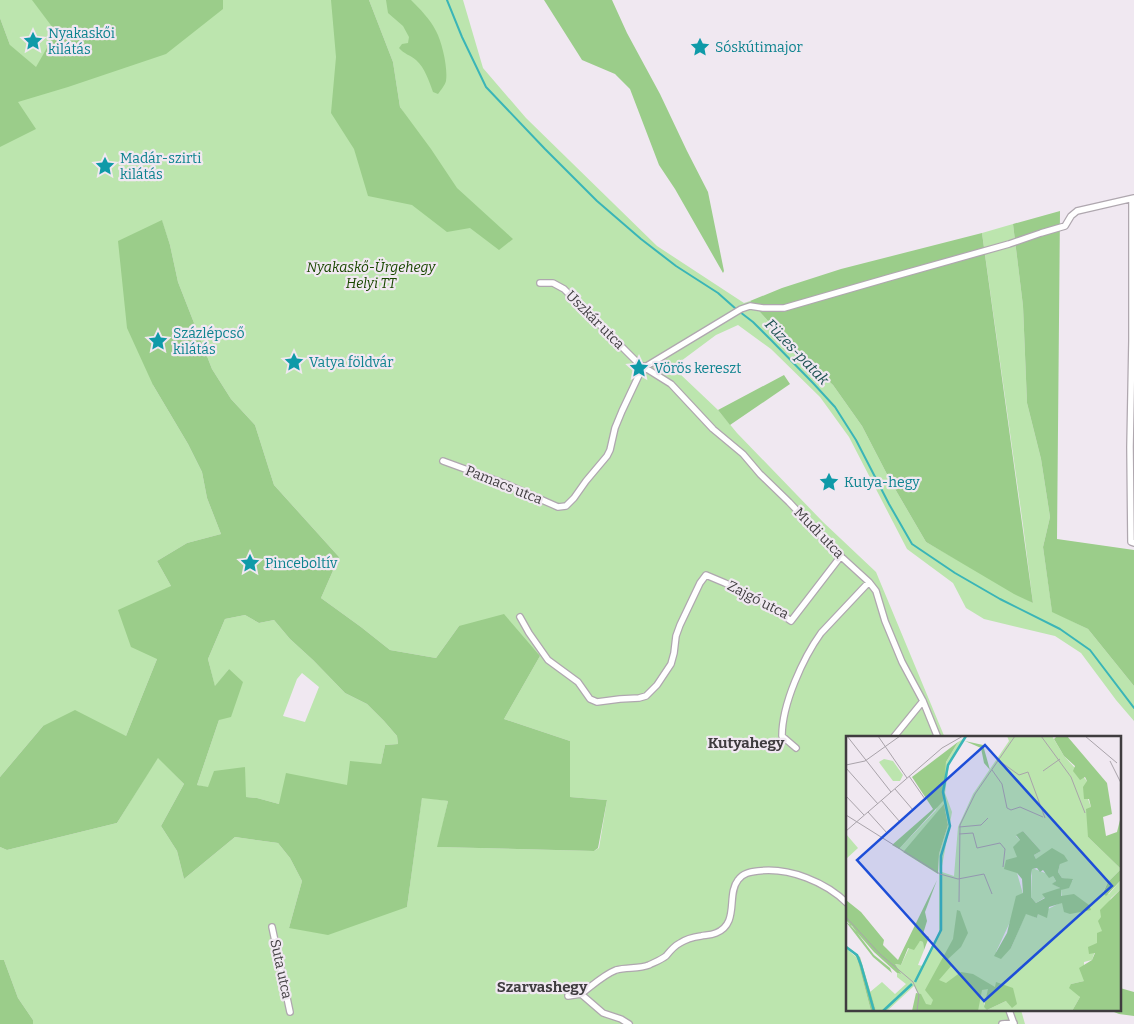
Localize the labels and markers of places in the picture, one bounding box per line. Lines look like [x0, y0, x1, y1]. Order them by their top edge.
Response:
place label: Nyakaskői kilátás [48, 25, 115, 58]
place icon: Nyakaskői kilátás [22, 30, 44, 52]
place icon: Sóskútimajor [689, 36, 711, 58]
place label: Sóskútimajor [715, 39, 803, 56]
place label: Madár-szirti kilátás [120, 150, 201, 183]
place icon: Madár-szirti kilátás [94, 155, 116, 177]
place label: Százlépcső kilátás [173, 325, 244, 358]
place icon: Százlépcső kilátás [147, 330, 169, 352]
place icon: Vatya földvár [283, 351, 305, 373]
place label: Vatya földvár [309, 354, 393, 371]
place icon: Vörös kereszt [628, 357, 650, 379]
place label: Vörös kereszt [654, 360, 741, 377]
place icon: Kutya-hegy [818, 471, 840, 493]
place label: Kutya-hegy [844, 474, 920, 491]
place icon: Pinceboltív [239, 552, 261, 574]
place label: Pinceboltív [265, 555, 338, 572]

